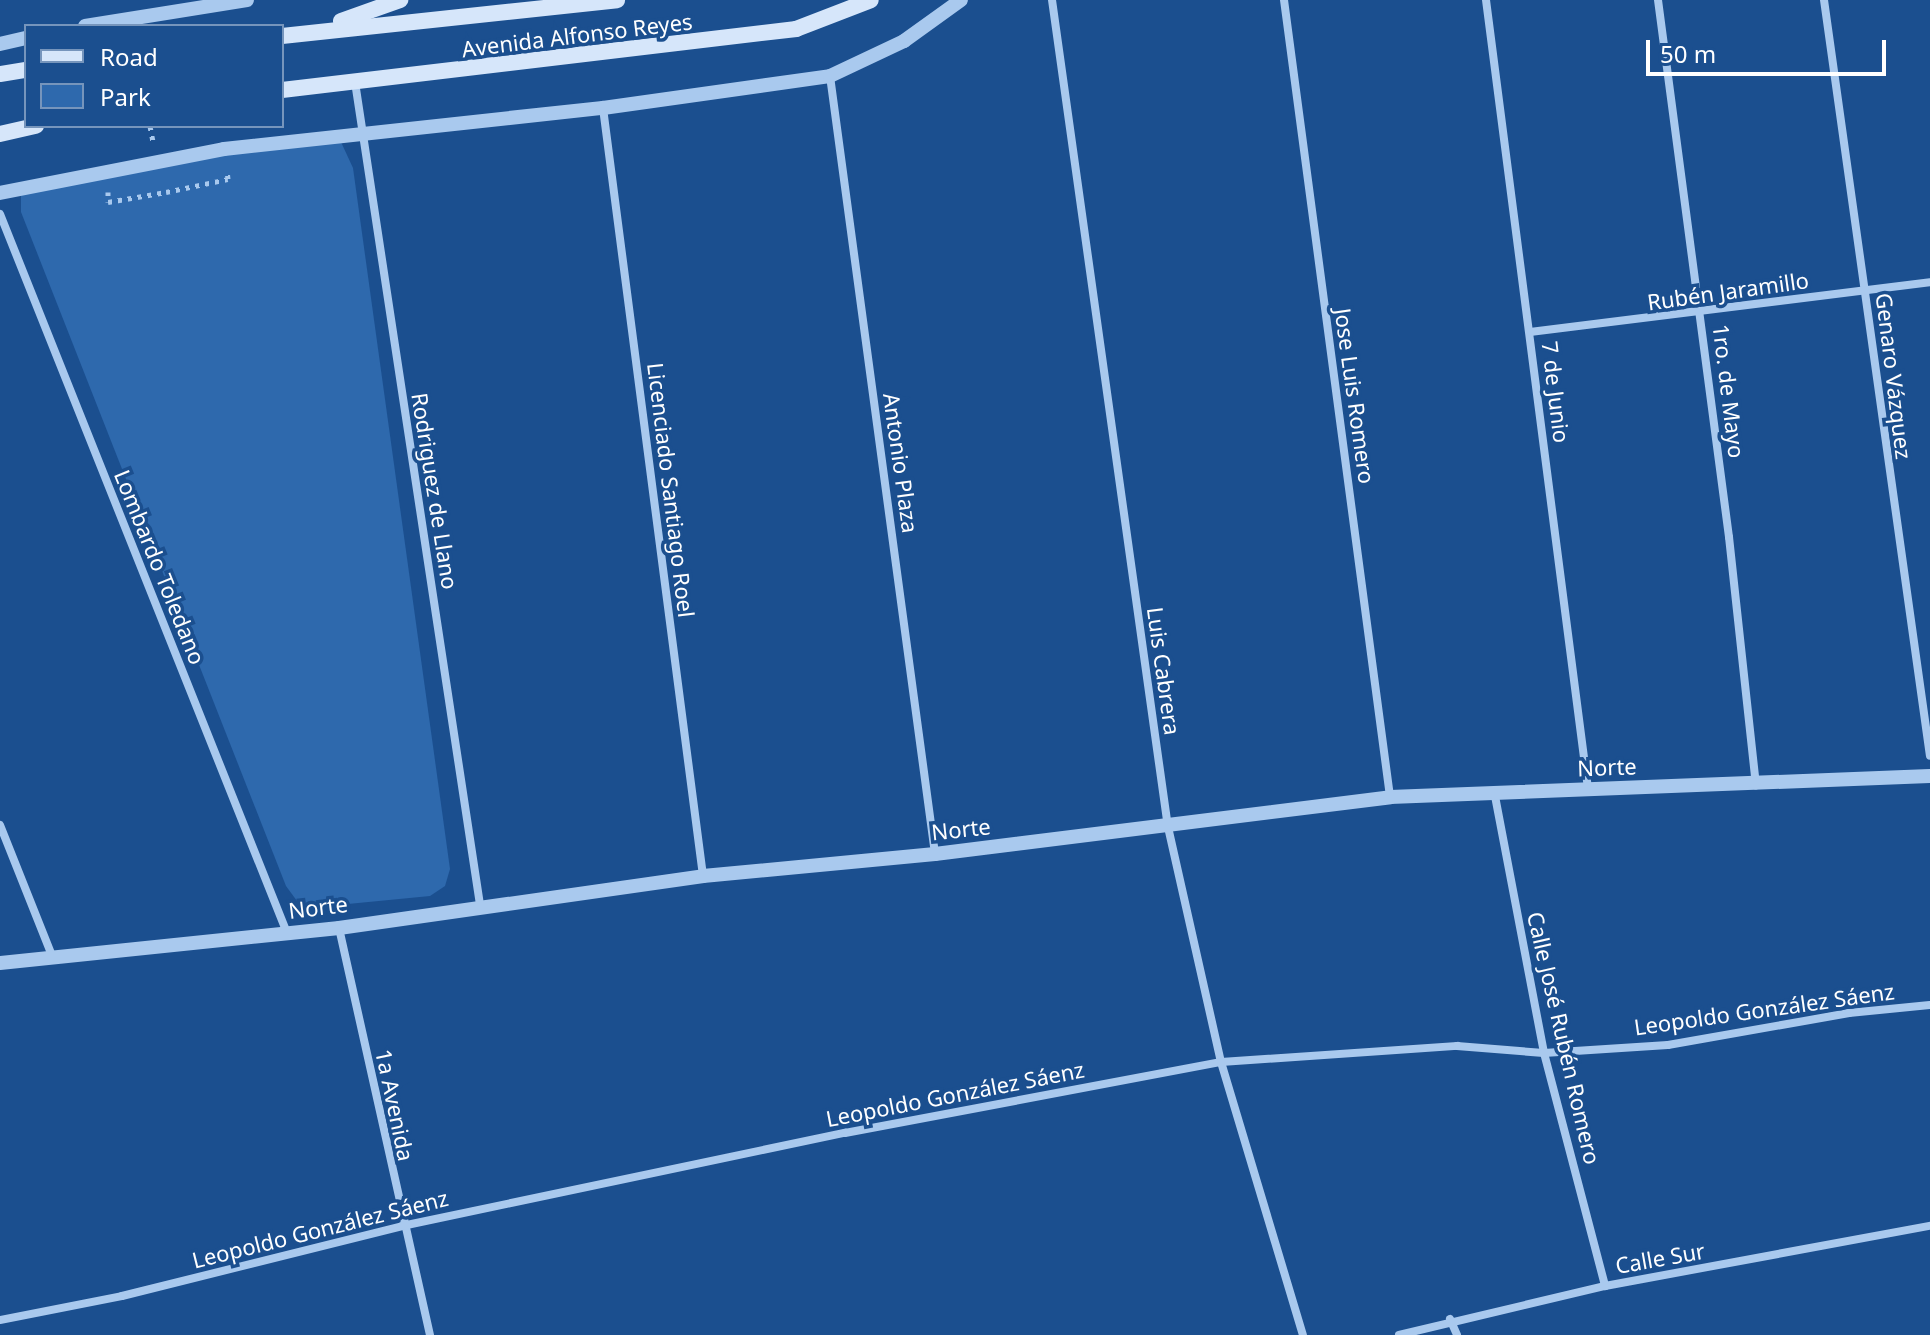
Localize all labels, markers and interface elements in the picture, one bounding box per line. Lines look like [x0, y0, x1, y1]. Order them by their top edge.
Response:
street label: Avenida Alfonso Reyes [460, 8, 694, 62]
legend [24, 24, 284, 128]
scale bar [1650, 24, 1890, 74]
text: 50 m [1660, 37, 1716, 70]
text: Road [100, 40, 158, 73]
text: Park [100, 80, 151, 113]
street label: Rubén Jaramillo [1646, 267, 1810, 315]
street label: Genaro Vázquez [1871, 291, 1917, 461]
street label: Jose Luis Romero [1330, 307, 1380, 485]
street label: 1ro. de Mayo [1708, 323, 1750, 459]
street label: 7 de Junio [1537, 340, 1575, 444]
street label: Licenciado Santiago Roel [642, 361, 700, 619]
street label: Rodriguez de Llano [406, 391, 464, 591]
street label: Antonio Plaza [878, 391, 924, 535]
street label: Lombardo Toledano [109, 466, 211, 668]
street label: Luis Cabrera [1142, 605, 1186, 737]
street label: Norte [1577, 753, 1637, 781]
street label: Norte [930, 813, 992, 845]
street label: Norte [287, 890, 349, 924]
street label: Calle José Rubén Romero [1522, 909, 1606, 1167]
street label: Leopoldo González Sáenz [1632, 978, 1896, 1040]
street label: 1a Avenida [370, 1047, 420, 1163]
street label: Leopoldo González Sáenz [824, 1056, 1086, 1132]
street label: Leopoldo González Sáenz [189, 1184, 451, 1274]
street label: Calle Sur [1613, 1237, 1707, 1279]

